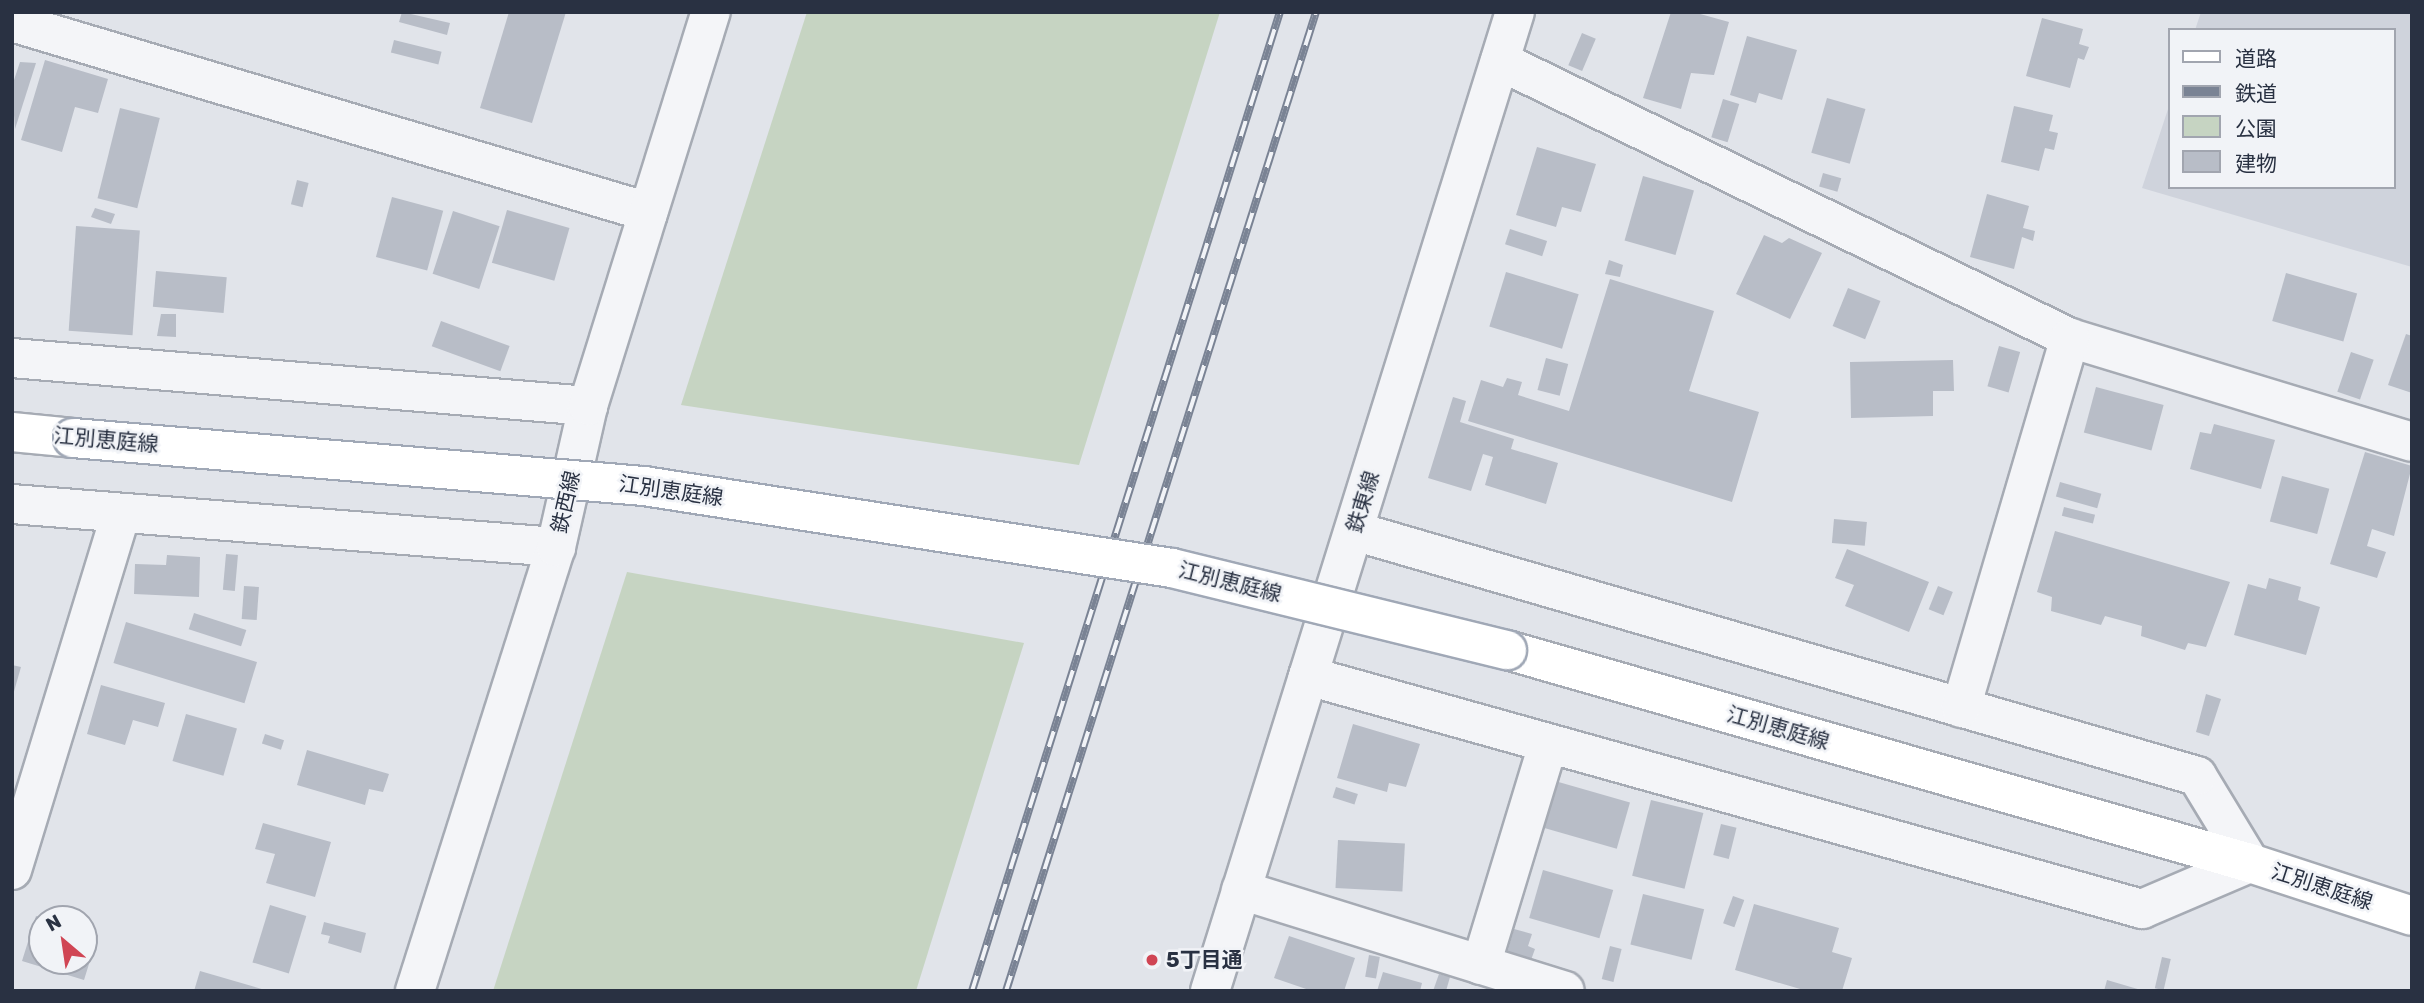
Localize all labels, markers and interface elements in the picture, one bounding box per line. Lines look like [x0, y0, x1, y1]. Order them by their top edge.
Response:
legend [2168, 28, 2396, 189]
text: 道路 [2235, 46, 2277, 71]
text: 鉄道 [2235, 81, 2277, 106]
text: 公園 [2235, 116, 2277, 141]
text: 建物 [2235, 151, 2277, 176]
street label: 江別恵庭線 [53, 423, 159, 457]
street label: 鉄西線 [547, 468, 585, 536]
street label: 鉄東線 [1342, 468, 1384, 536]
street label: 江別恵庭線 [617, 471, 725, 511]
street label: 江別恵庭線 [1176, 557, 1284, 607]
street label: 江別恵庭線 [1724, 701, 1832, 755]
street label: 江別恵庭線 [2268, 859, 2376, 915]
north arrow [28, 905, 98, 975]
text: N [42, 910, 65, 936]
place label: 5丁目通 [1166, 947, 1243, 973]
marker: 5丁目通 [1144, 952, 1160, 968]

